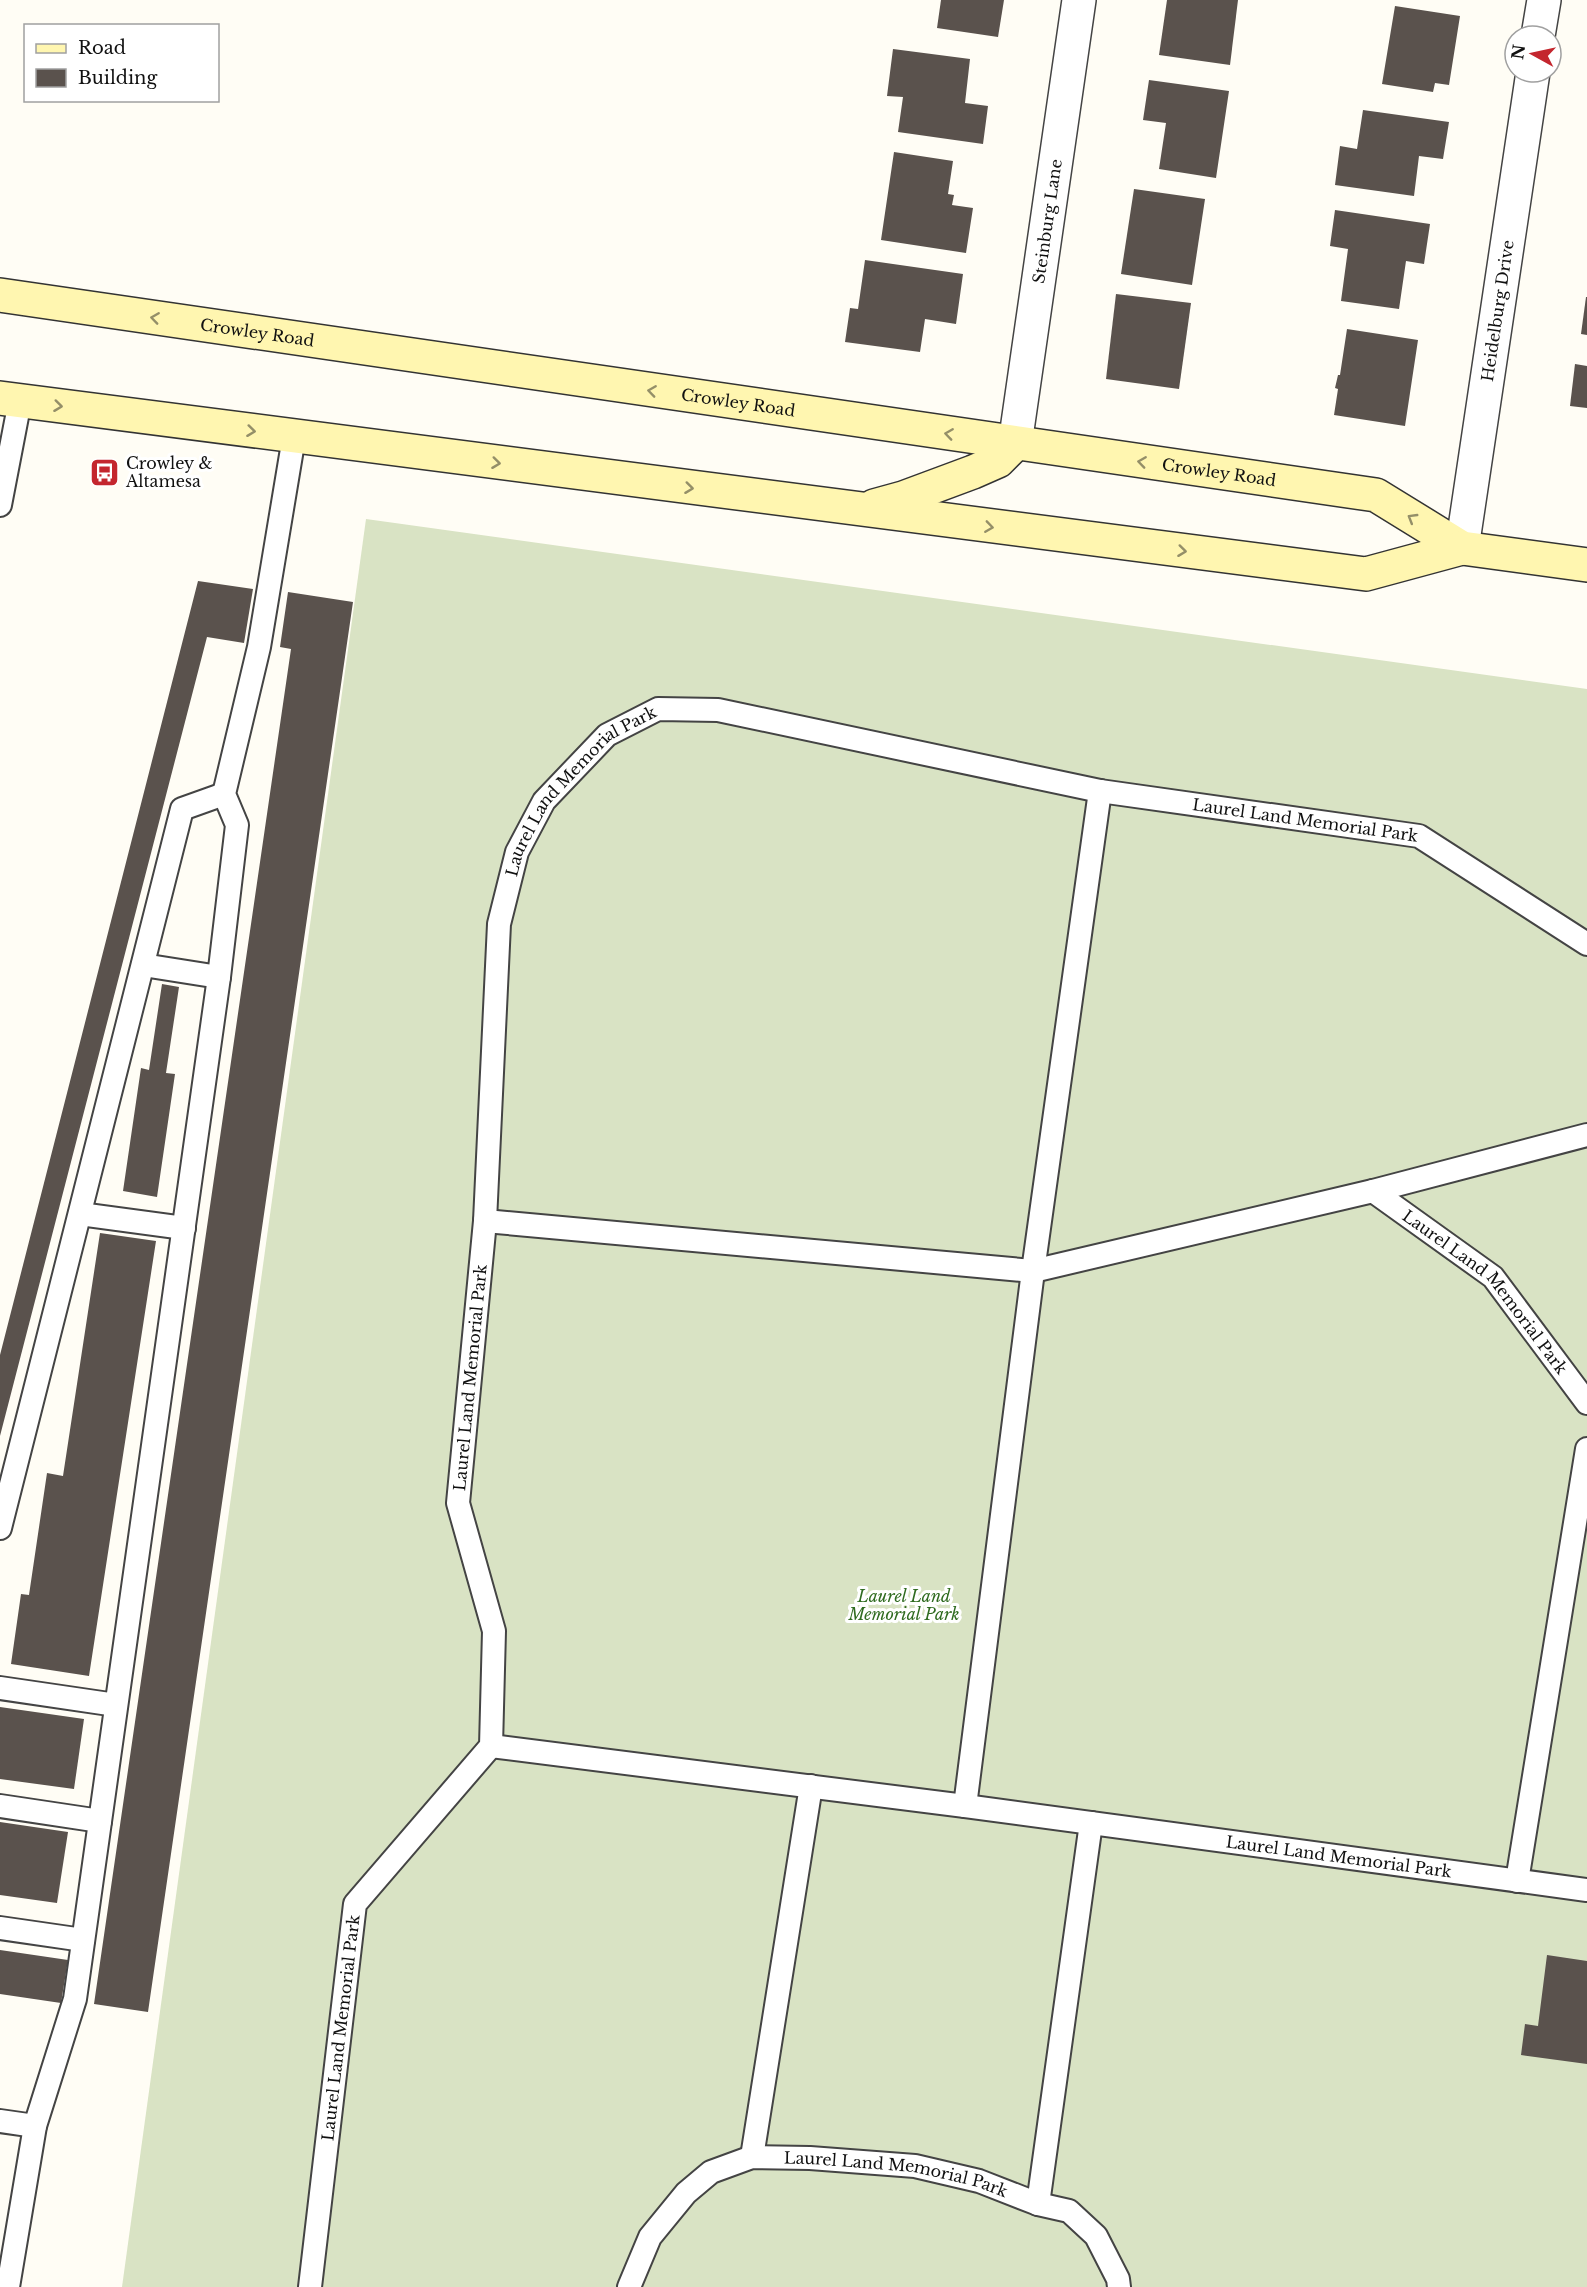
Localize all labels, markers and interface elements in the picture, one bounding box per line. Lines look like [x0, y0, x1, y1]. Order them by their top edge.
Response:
legend [24, 24, 219, 102]
north arrow [1503, 24, 1563, 84]
text: Road [78, 37, 126, 59]
text: N [1507, 43, 1529, 61]
text: Building [78, 67, 157, 89]
street label: Steinburg Lane [1028, 158, 1066, 285]
street label: Heidelburg Drive [1477, 238, 1518, 383]
one-way arrow [151, 313, 160, 325]
street label: Crowley Road [199, 314, 316, 351]
street label: Crowley Road [680, 384, 797, 421]
one-way arrow [647, 385, 657, 397]
one-way arrow [53, 399, 63, 411]
one-way arrow [247, 424, 256, 437]
one-way arrow [944, 428, 954, 440]
place label: Crowley & Altamesa [125, 453, 213, 491]
street label: Crowley Road [1161, 454, 1278, 490]
bus stop icon: Crowley & Altamesa [89, 456, 121, 488]
one-way arrow [491, 456, 500, 468]
one-way arrow [1137, 456, 1147, 468]
one-way arrow [684, 481, 694, 493]
one-way arrow [1408, 513, 1418, 525]
one-way arrow [984, 520, 993, 532]
one-way arrow [1178, 544, 1187, 557]
street label: Laurel Land Memorial Park [501, 702, 660, 878]
street label: Laurel Land Memorial Park [1191, 794, 1419, 846]
street label: Laurel Land Memorial Park [1399, 1205, 1572, 1378]
street label: Laurel Land Memorial Park [449, 1263, 491, 1492]
park label: Laurel Land Memorial Park [847, 1586, 960, 1624]
street label: Laurel Land Memorial Park [1225, 1831, 1453, 1882]
street label: Laurel Land Memorial Park [317, 1914, 364, 2142]
street label: Laurel Land Memorial Park [784, 2148, 1011, 2201]

